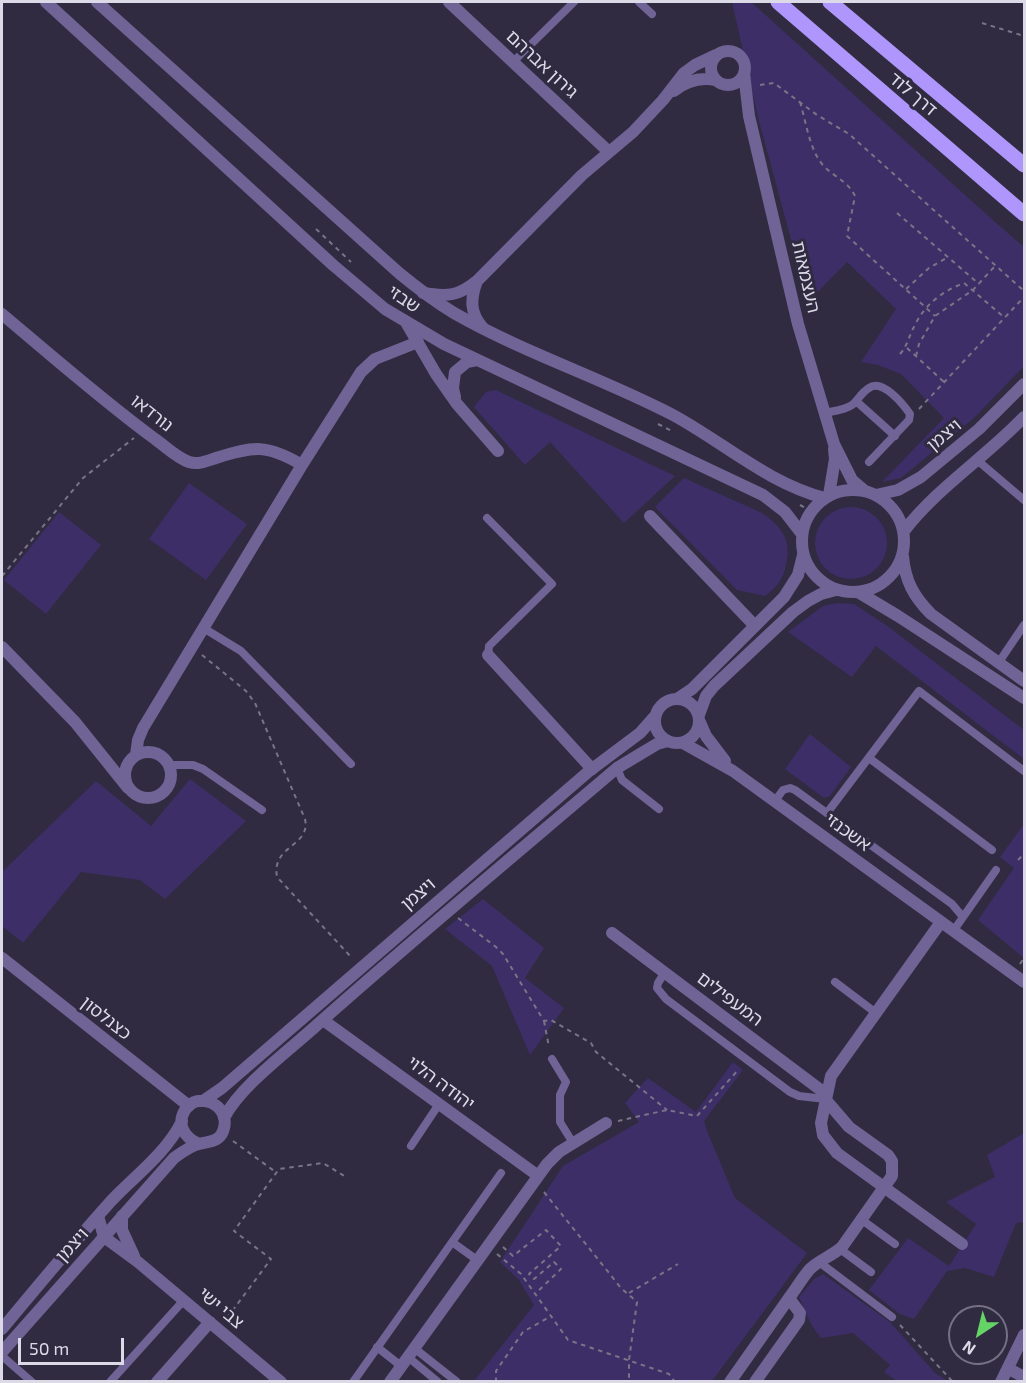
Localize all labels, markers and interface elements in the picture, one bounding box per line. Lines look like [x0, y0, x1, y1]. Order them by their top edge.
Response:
street label: גירון אברהם [502, 25, 582, 103]
street label: דרך לוד [884, 68, 942, 120]
street label: העצמאות [787, 239, 825, 315]
street label: שבזי [384, 280, 424, 318]
street label: נורדאו [126, 390, 178, 436]
street label: ויצמן [922, 414, 966, 456]
street label: אשכנזי [821, 808, 875, 856]
street label: ויצמן [396, 873, 440, 915]
street label: המעפילים [693, 967, 767, 1031]
street label: כצנלסון [76, 992, 136, 1044]
street label: יהודה הלוי [403, 1051, 479, 1115]
street label: ויצמן [51, 1223, 93, 1267]
street label: צבי ישי [194, 1283, 248, 1333]
north arrow [948, 1305, 1008, 1365]
scale bar [21, 1326, 128, 1364]
text: 50 m [29, 1337, 69, 1359]
text: N [958, 1337, 979, 1360]

